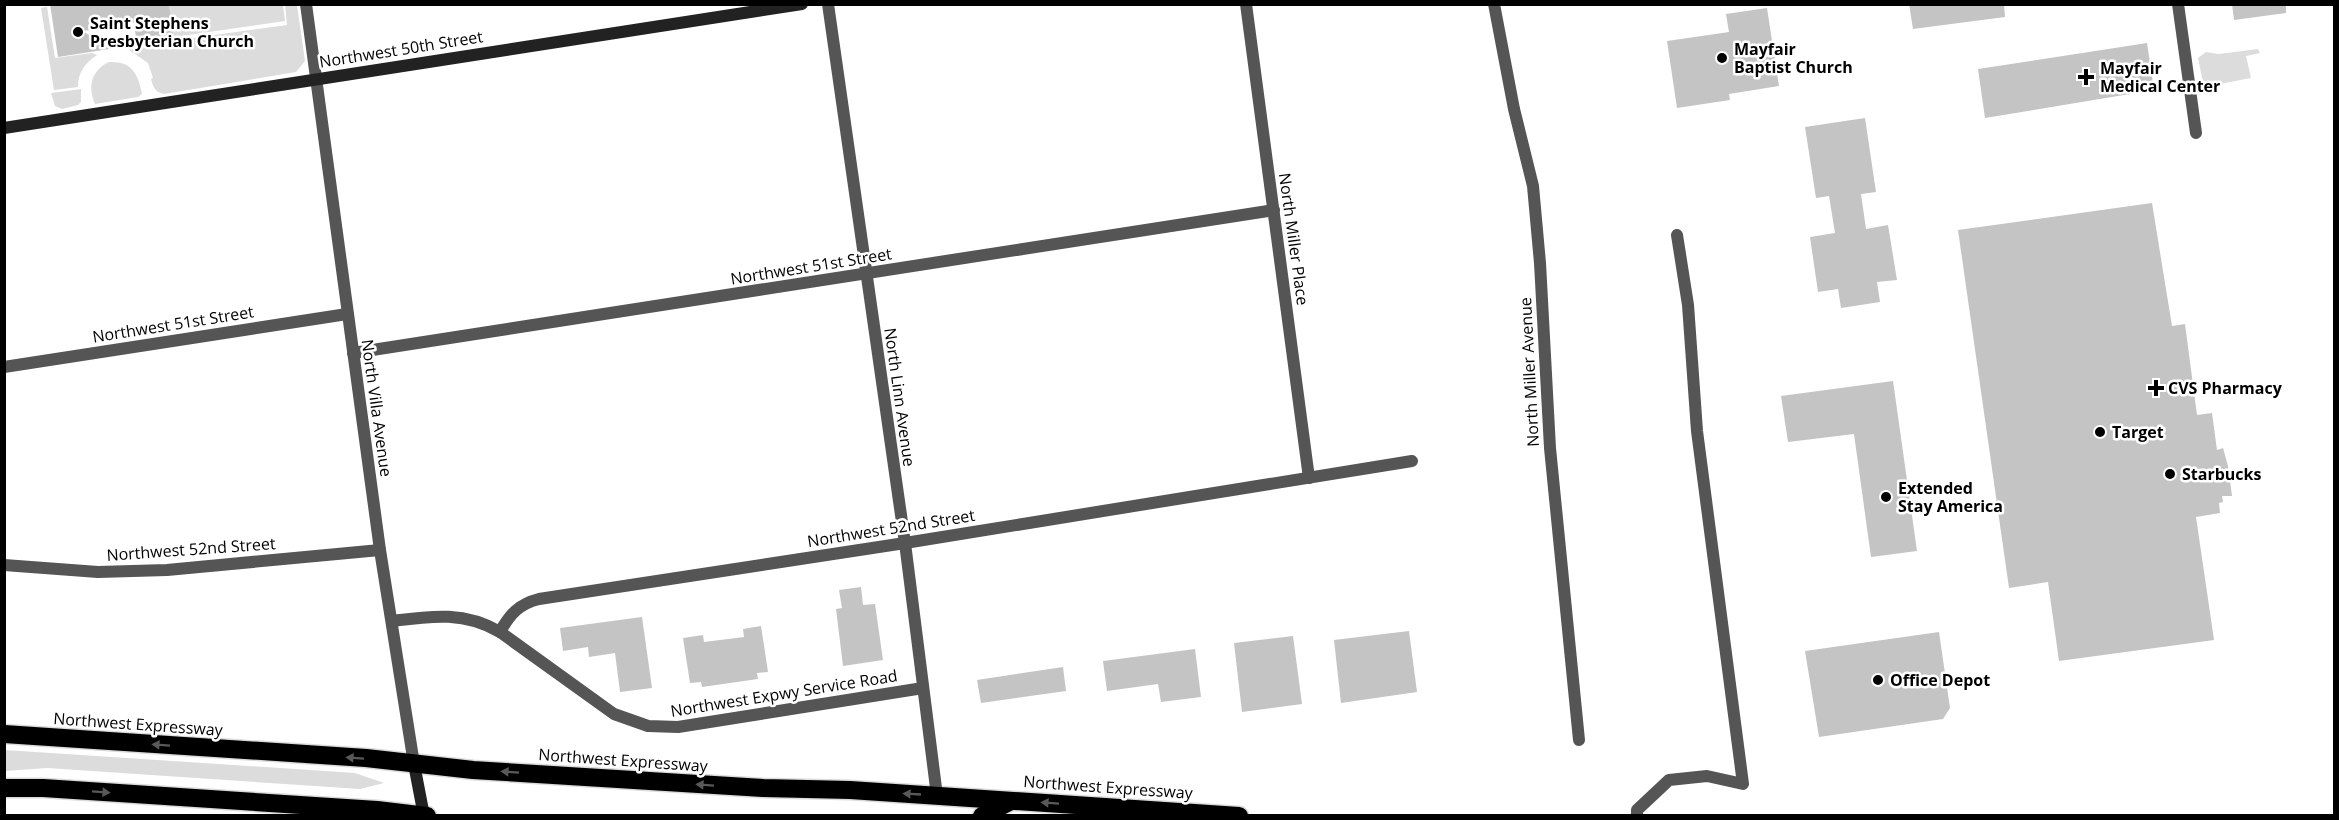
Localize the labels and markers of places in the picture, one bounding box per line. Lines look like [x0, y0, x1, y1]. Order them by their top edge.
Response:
place label: Saint Stephens Presbyterian Church [90, 12, 254, 52]
marker: Saint Stephens Presbyterian Church [71, 25, 85, 39]
place label: Mayfair Baptist Church [1734, 38, 1853, 78]
marker: Mayfair Baptist Church [1715, 51, 1729, 65]
place label: Mayfair Medical Center [2100, 57, 2220, 97]
marker: Mayfair Medical Center [2077, 68, 2095, 86]
place label: CVS Pharmacy [2168, 377, 2283, 399]
marker: CVS Pharmacy [2149, 381, 2163, 395]
place label: Target [2112, 421, 2164, 443]
marker: Target [2093, 425, 2107, 439]
place label: Starbucks [2182, 463, 2261, 485]
marker: Starbucks [2163, 467, 2177, 481]
place label: Extended Stay America [1898, 477, 2003, 517]
marker: Extended Stay America [1879, 490, 1893, 504]
place label: Office Depot [1890, 669, 1990, 691]
marker: Office Depot [1871, 673, 1885, 687]

